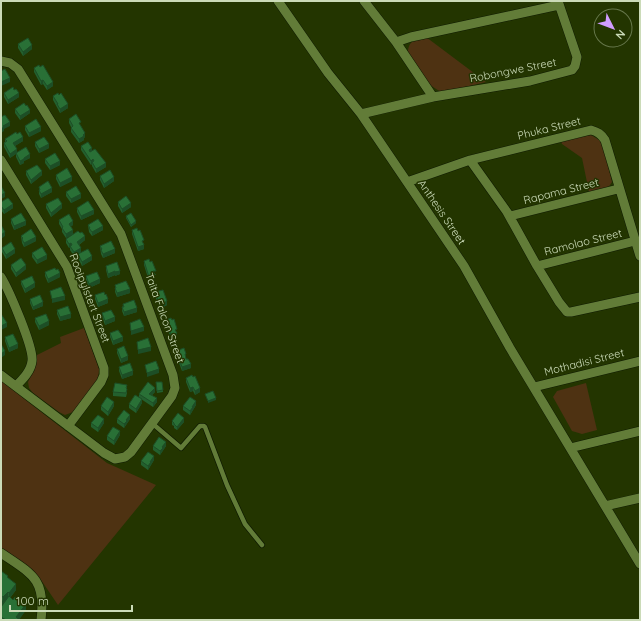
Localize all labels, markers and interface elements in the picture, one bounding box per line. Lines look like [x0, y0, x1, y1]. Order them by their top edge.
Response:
north arrow [593, 8, 633, 48]
text: N [613, 27, 628, 42]
street label: Robongwe Street [468, 55, 558, 85]
street label: Phuka Street [516, 113, 582, 143]
street label: Rapama Street [522, 175, 600, 207]
street label: Anthesis Street [415, 177, 469, 247]
street label: Ramolao Street [543, 226, 624, 258]
street label: Rooipylstert Street [67, 251, 114, 345]
street label: Taita Falcon Street [142, 271, 188, 365]
street label: Mothadisi Street [543, 345, 626, 379]
scale bar [10, 587, 132, 613]
text: 100 m [16, 593, 49, 608]

